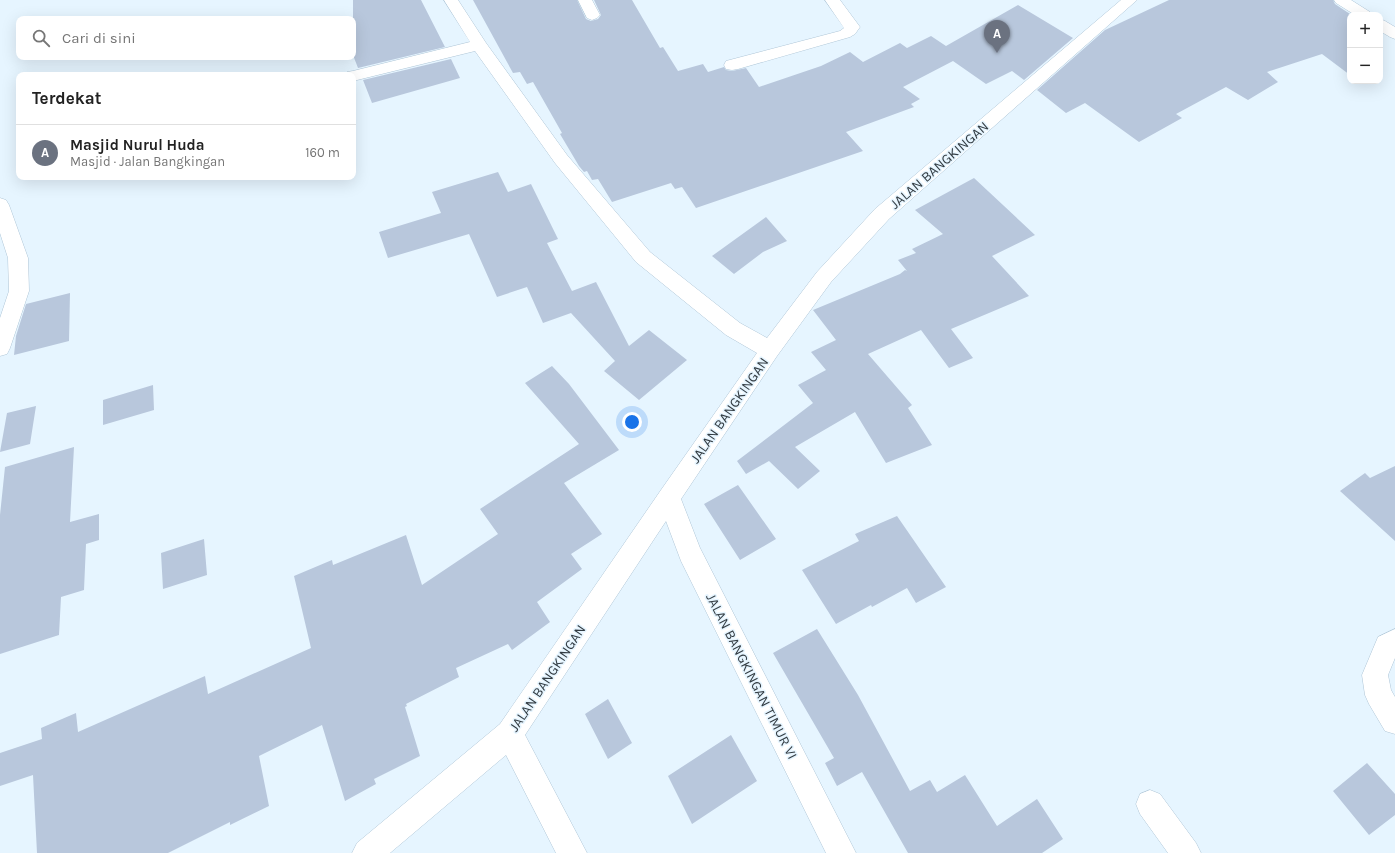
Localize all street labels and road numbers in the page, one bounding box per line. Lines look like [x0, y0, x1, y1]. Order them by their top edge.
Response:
street label: JALAN BANGKINGAN [887, 118, 992, 213]
street label: JALAN BANGKINGAN [687, 354, 772, 466]
street label: JALAN BANGKINGAN TIMUR VI [702, 590, 801, 762]
street label: JALAN BANGKINGAN [505, 622, 589, 735]

